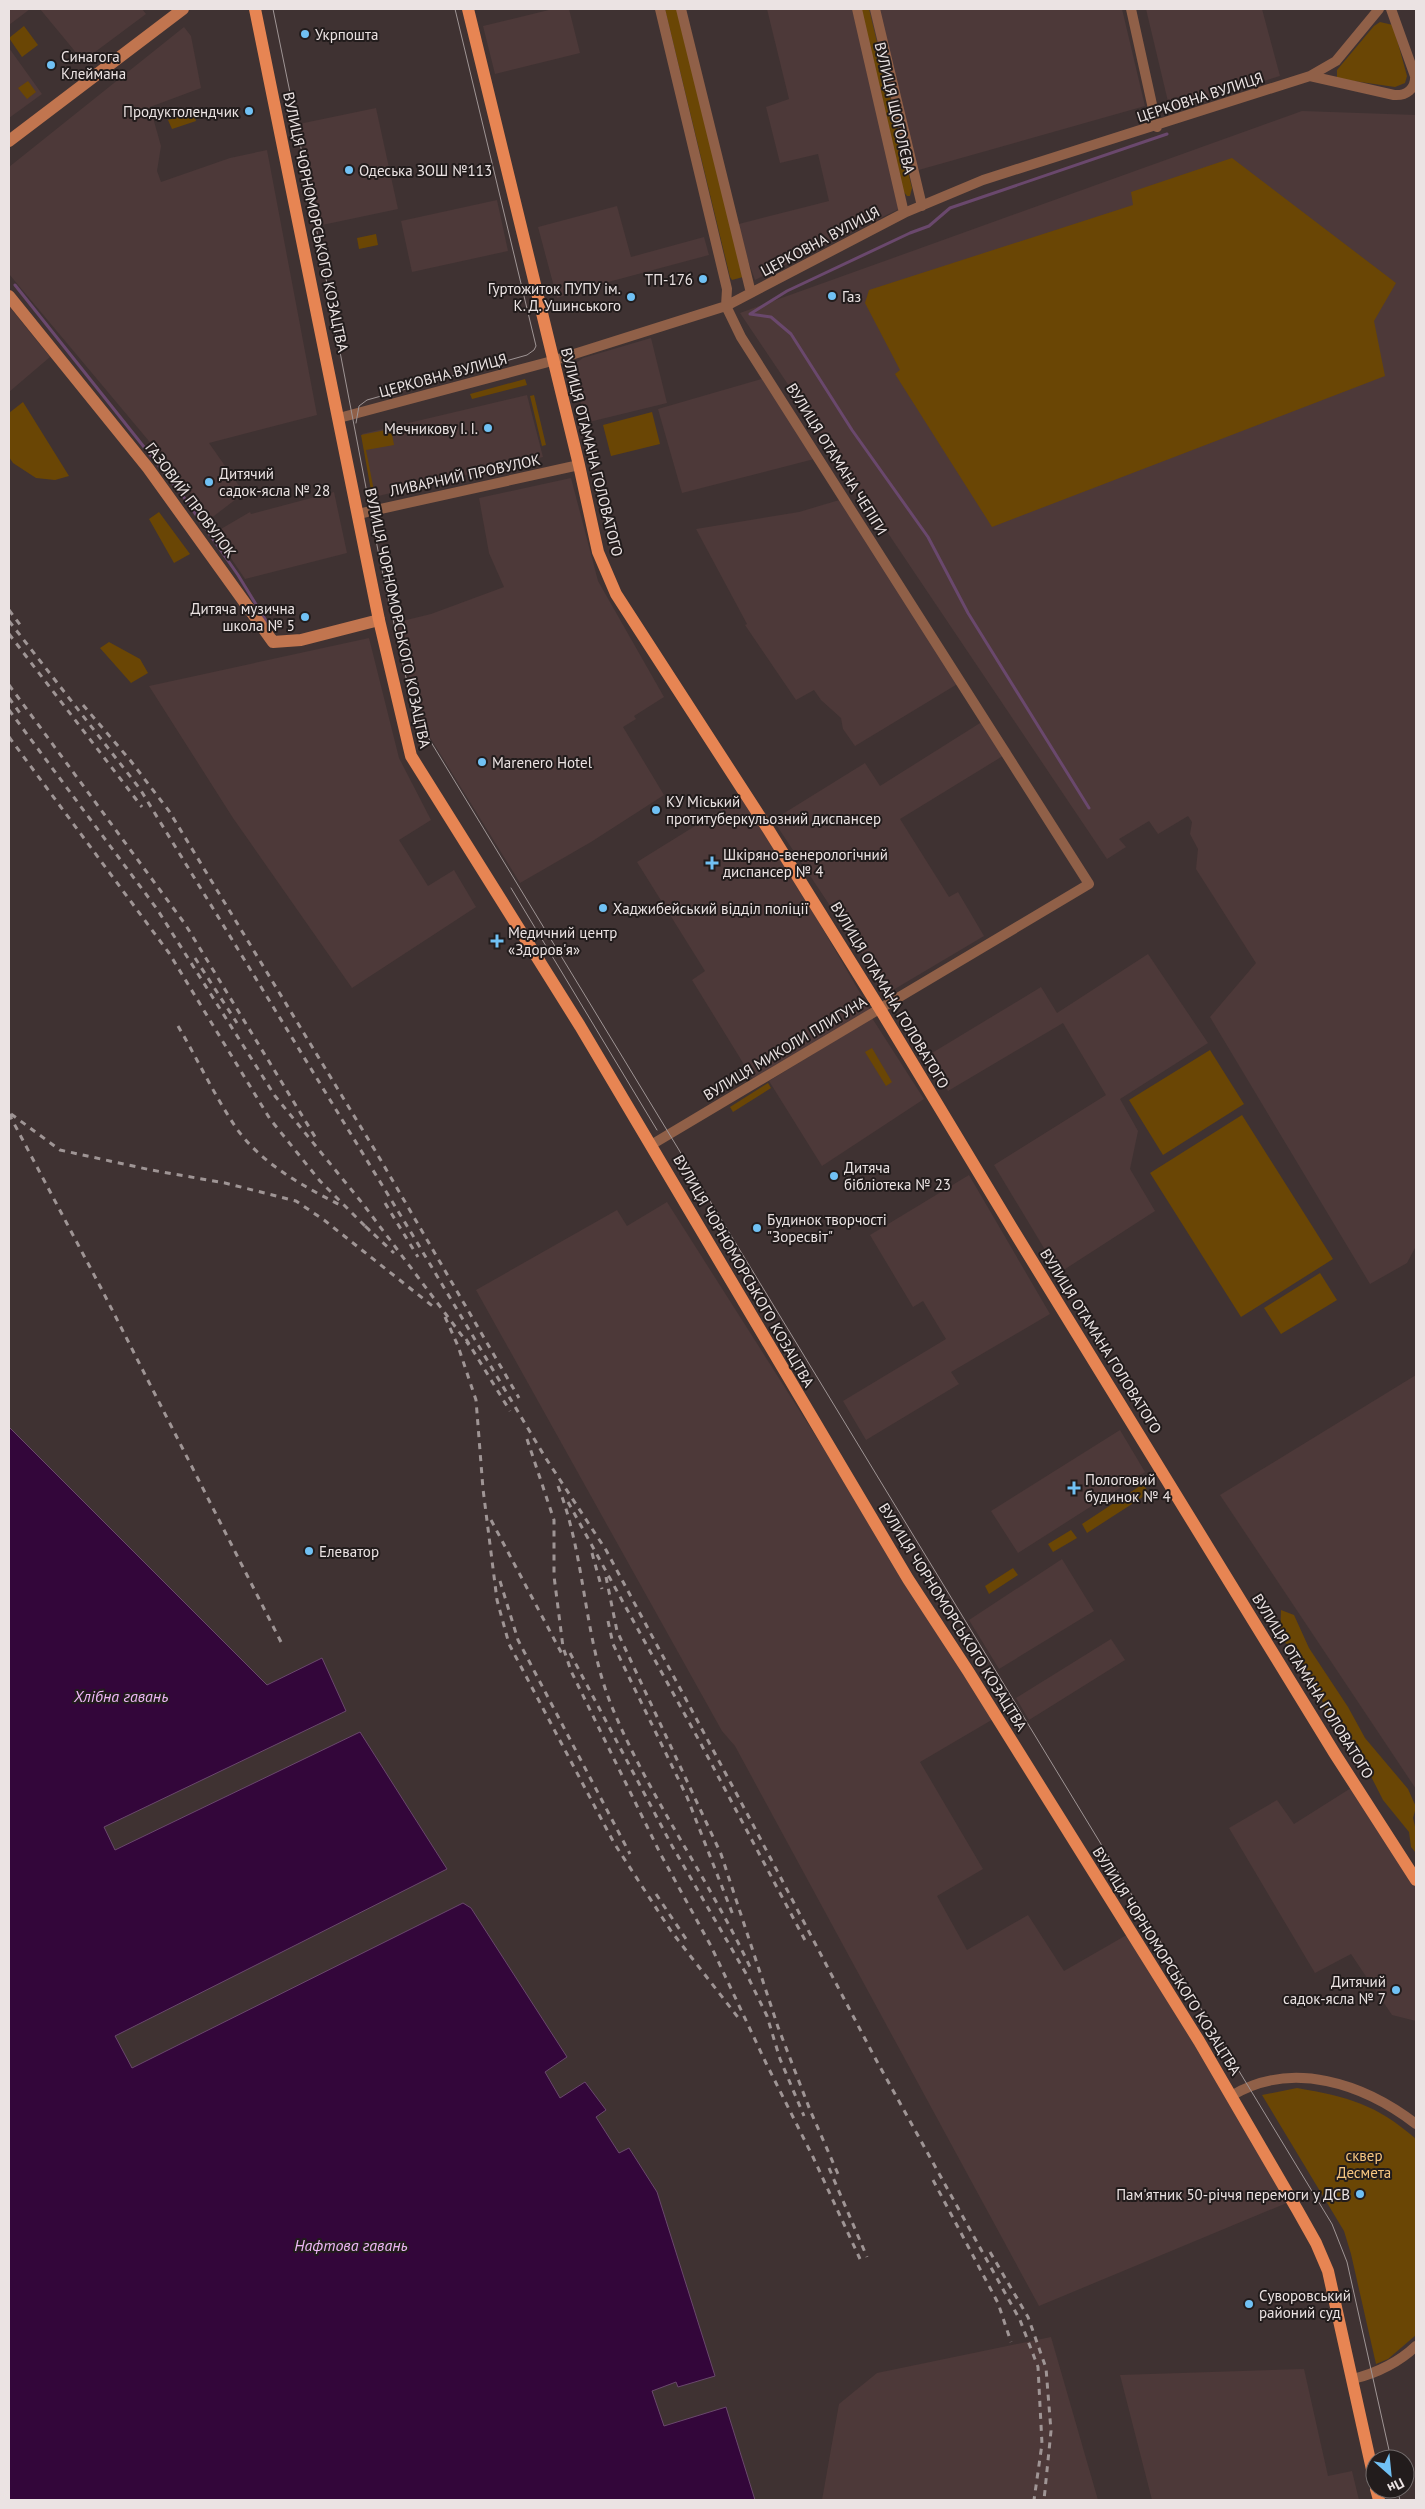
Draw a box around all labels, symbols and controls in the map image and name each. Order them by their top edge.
place label: Укрпошта [315,25,378,44]
marker: Укрпошта [299,28,311,40]
street label: ВУЛИЦЯ ЩОГОЛЄВА [871,40,919,176]
place label: Синагога Клеймана [61,47,126,83]
marker: Синагога Клеймана [45,59,57,71]
street label: ЦЕРКОВНА ВУЛИЦЯ [1134,68,1266,126]
street label: ВУЛИЦЯ ЧОРНОМОРСЬКОГО КОЗАЦТВА [279,90,353,354]
place label: Продуктолендчик [123,102,240,121]
marker: Продуктолендчик [243,105,255,117]
place label: Одеська ЗОШ №113 [359,161,492,180]
marker: Одеська ЗОШ №113 [343,164,355,176]
street label: ЦЕРКОВНА ВУЛИЦЯ [757,202,883,280]
place label: ТП-176 [645,270,693,289]
marker: ТП-176 [697,273,709,285]
place label: Гуртожиток ПУПУ ім. К. Д. Ушинського [488,279,621,315]
place label: Газ [842,287,861,306]
marker: Газ [826,290,838,302]
marker: Гуртожиток ПУПУ ім. К. Д. Ушинського [625,291,637,303]
street label: ВУЛИЦЯ ОТАМАНА ГОЛОВАТОГО [557,346,627,558]
street label: ЦЕРКОВНА ВУЛИЦЯ [377,349,509,401]
street label: ВУЛИЦЯ ОТАМАНА ЧЕПІГИ [782,379,892,539]
place label: Мечникову І. І. [384,419,478,438]
marker: Мечникову І. І. [482,422,494,434]
street label: ГАЗОВИЙ ПРОВУЛОК [141,439,241,561]
street label: ЛИВАРНИЙ ПРОВУЛОК [387,450,542,500]
place label: Дитячий садок-ясла № 28 [219,464,330,500]
marker: Дитячий садок-ясла № 28 [203,476,215,488]
street label: ВУЛИЦЯ ЧОРНОМОРСЬКОГО КОЗАЦТВА [361,486,435,750]
place label: Дитяча музична школа № 5 [191,599,295,635]
marker: Дитяча музична школа № 5 [299,611,311,623]
place label: Marenero Hotel [492,753,593,772]
marker: Marenero Hotel [476,756,488,768]
place label: КУ Міський протитуберкульозний диспансер [666,792,881,828]
marker: КУ Міський протитуберкульозний диспансер [650,804,662,816]
place label: Шкіряно-венерологічний диспансер № 4 [723,845,888,881]
marker: Шкіряно-венерологічний диспансер № 4 [705,856,719,870]
street label: ВУЛИЦЯ ОТАМАНА ГОЛОВАТОГО [827,898,953,1092]
place label: Хаджибейський відділ поліції [613,899,809,918]
marker: Хаджибейський відділ поліції [597,902,609,914]
place label: Медичний центр «Здоров'я» [508,923,617,959]
marker: Медичний центр «Здоров'я» [490,934,504,948]
street label: ВУЛИЦЯ МИКОЛИ ПЛИГУНА [700,991,870,1104]
street label: ВУЛИЦЯ ЧОРНОМОРСЬКОГО КОЗАЦТВА [669,1151,819,1391]
place label: Дитяча бібліотека № 23 [844,1158,951,1194]
marker: Дитяча бібліотека № 23 [828,1170,840,1182]
place label: Будинок творчості "Зоресвіт" [767,1210,887,1246]
marker: Будинок творчості "Зоресвіт" [751,1222,763,1234]
street label: ВУЛИЦЯ ОТАМАНА ГОЛОВАТОГО [1036,1245,1166,1437]
place label: Пологовий будинок № 4 [1085,1470,1171,1506]
marker: Пологовий будинок № 4 [1067,1481,1081,1495]
street label: ВУЛИЦЯ ЧОРНОМОРСЬКОГО КОЗАЦТВА [875,1499,1032,1735]
place label: Елеватор [319,1542,379,1561]
marker: Елеватор [303,1545,315,1557]
street label: ВУЛИЦЯ ОТАМАНА ГОЛОВАТОГО [1248,1590,1378,1782]
water label: Хлібна гавань [73,1686,168,1706]
street label: ВУЛИЦЯ ЧОРНОМОРСЬКОГО КОЗАЦТВА [1089,1843,1246,2079]
place label: Дитячий садок-ясла № 7 [1283,1972,1386,2008]
marker: Дитячий садок-ясла № 7 [1390,1984,1402,1996]
park label: сквер Десмета [1337,2146,1391,2182]
place label: Пам'ятник 50-річчя перемоги у ДСВ [1116,2185,1350,2204]
marker: Пам'ятник 50-річчя перемоги у ДСВ [1354,2188,1366,2200]
water label: Нафтова гавань [294,2235,408,2255]
place label: Суворовський районий суд [1259,2286,1351,2322]
marker: Суворовський районий суд [1243,2298,1255,2310]
north arrow [1365,2449,1415,2499]
text: Пн [1384,2474,1407,2497]

